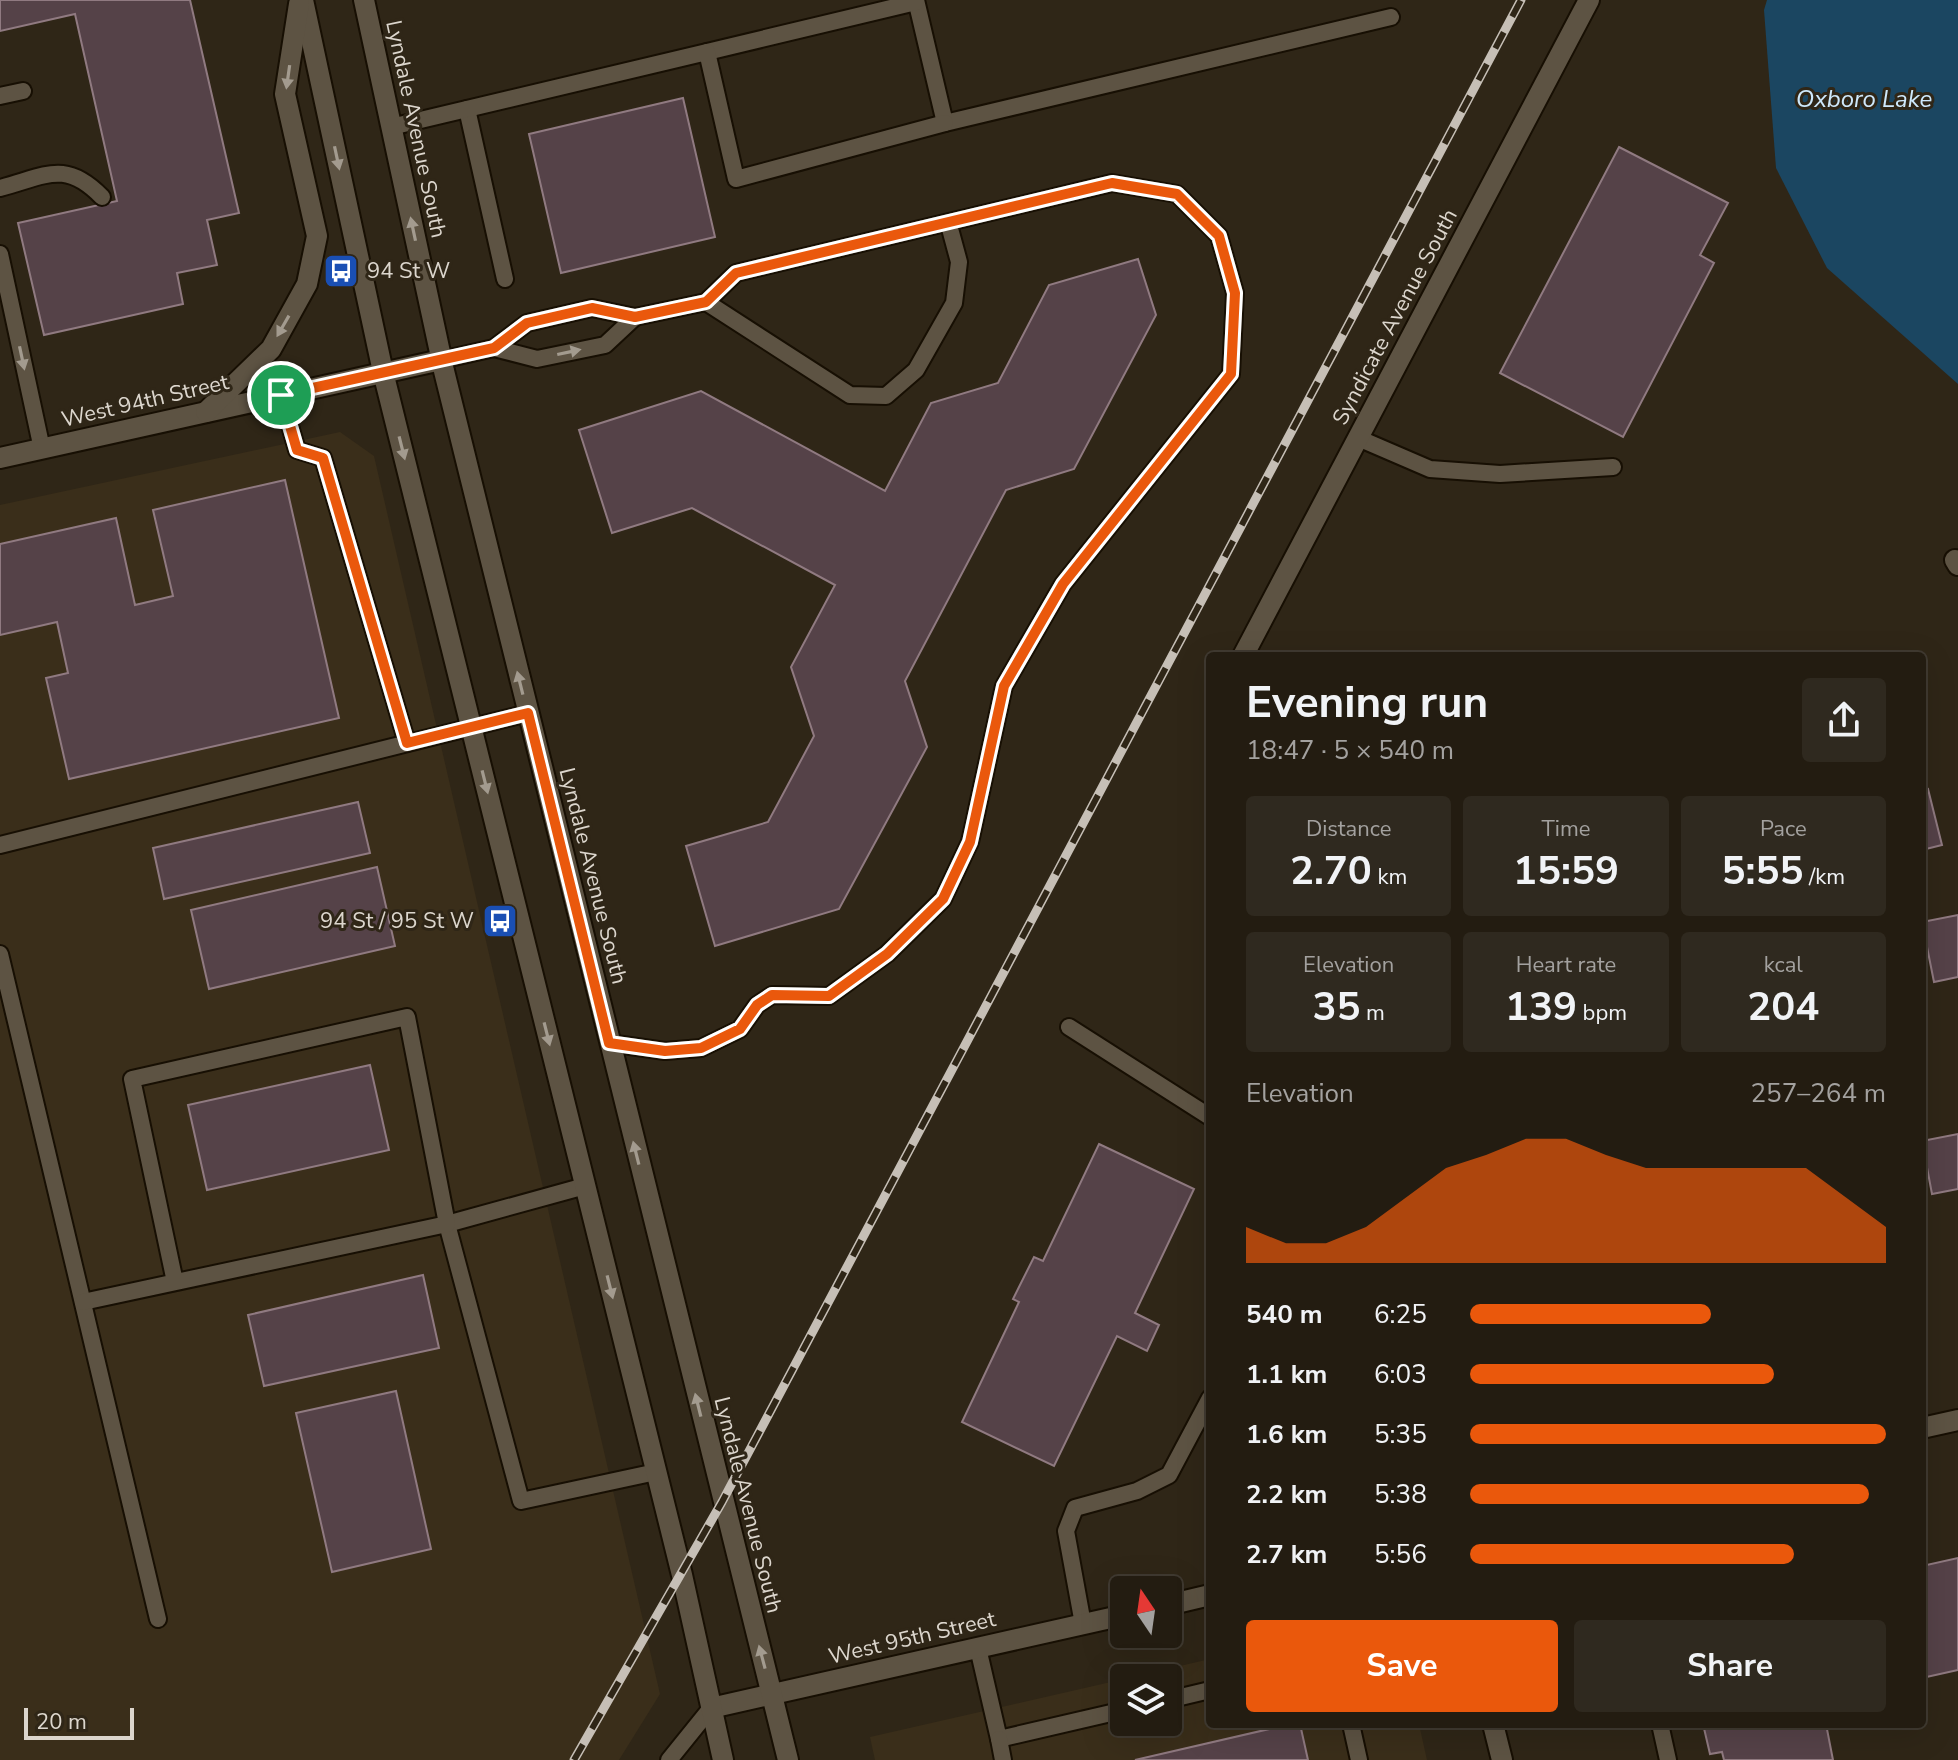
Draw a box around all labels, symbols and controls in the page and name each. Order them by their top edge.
street label: Lyndale Avenue South [378,17,454,241]
one-way arrow [281,65,294,90]
water label: Oxboro Lake [1796,83,1932,115]
one-way arrow [331,146,344,171]
street label: Syndicate Avenue South [1325,204,1465,430]
one-way arrow [406,217,419,242]
bus stop icon: 94 St W [322,252,360,290]
place label: 94 St W [367,256,450,286]
one-way arrow [276,315,290,337]
one-way arrow [16,345,29,370]
one-way arrow [557,345,582,358]
pin [247,361,315,429]
street label: West 94th Street [58,367,232,435]
icon: arrive [259,373,303,417]
one-way arrow [396,436,409,461]
one-way arrow [514,670,526,695]
text: Evening run [1246,673,1488,733]
button: share [1802,678,1886,762]
text: 18:47 · 5 × 540 m [1246,733,1454,768]
street label: Lyndale Avenue South [552,765,634,987]
one-way arrow [479,770,491,795]
text: Distance [1306,814,1391,844]
text: Time [1542,814,1590,844]
text: Pace [1760,814,1807,844]
text: 2.70 [1290,844,1372,898]
text: 15:59 [1513,844,1619,898]
text: 5:55 [1722,844,1803,898]
text: km [1372,862,1407,892]
text: /km [1803,862,1845,892]
bus stop icon: 94 St / 95 St W [481,902,519,940]
place label: 94 St / 95 St W [320,906,474,936]
text: Elevation [1303,950,1394,980]
text: Heart rate [1516,950,1616,980]
text: kcal [1764,950,1803,980]
text: 35 [1312,980,1360,1034]
text: 139 [1505,980,1577,1034]
text: 204 [1747,980,1819,1034]
text: m [1360,998,1385,1028]
text: bpm [1577,998,1627,1028]
one-way arrow [542,1022,554,1047]
text: Elevation [1246,1076,1354,1111]
text: 257–264 m [1750,1076,1886,1111]
one-way arrow [629,1140,642,1165]
one-way arrow [604,1274,617,1299]
text: 540 m [1246,1297,1323,1332]
text: 6:25 [1374,1297,1427,1332]
text: 1.1 km [1246,1357,1327,1392]
text: 6:03 [1374,1357,1427,1392]
one-way arrow [692,1393,704,1418]
street label: Lyndale Avenue South [707,1394,789,1616]
text: 1.6 km [1246,1417,1327,1452]
text: 5:35 [1374,1417,1427,1452]
text: 2.2 km [1246,1477,1327,1512]
text: 5:38 [1374,1477,1427,1512]
text: 2.7 km [1246,1537,1327,1572]
text: 5:56 [1374,1537,1427,1572]
north arrow [1110,1576,1182,1648]
map controls [1110,1576,1182,1736]
street label: West 95th Street [825,1604,999,1672]
button: Save [1246,1620,1558,1712]
button: Share [1574,1620,1886,1712]
one-way arrow [756,1645,768,1670]
button: layers [1110,1664,1182,1736]
scale bar [24,1704,134,1740]
text: 20 m [36,1707,87,1737]

